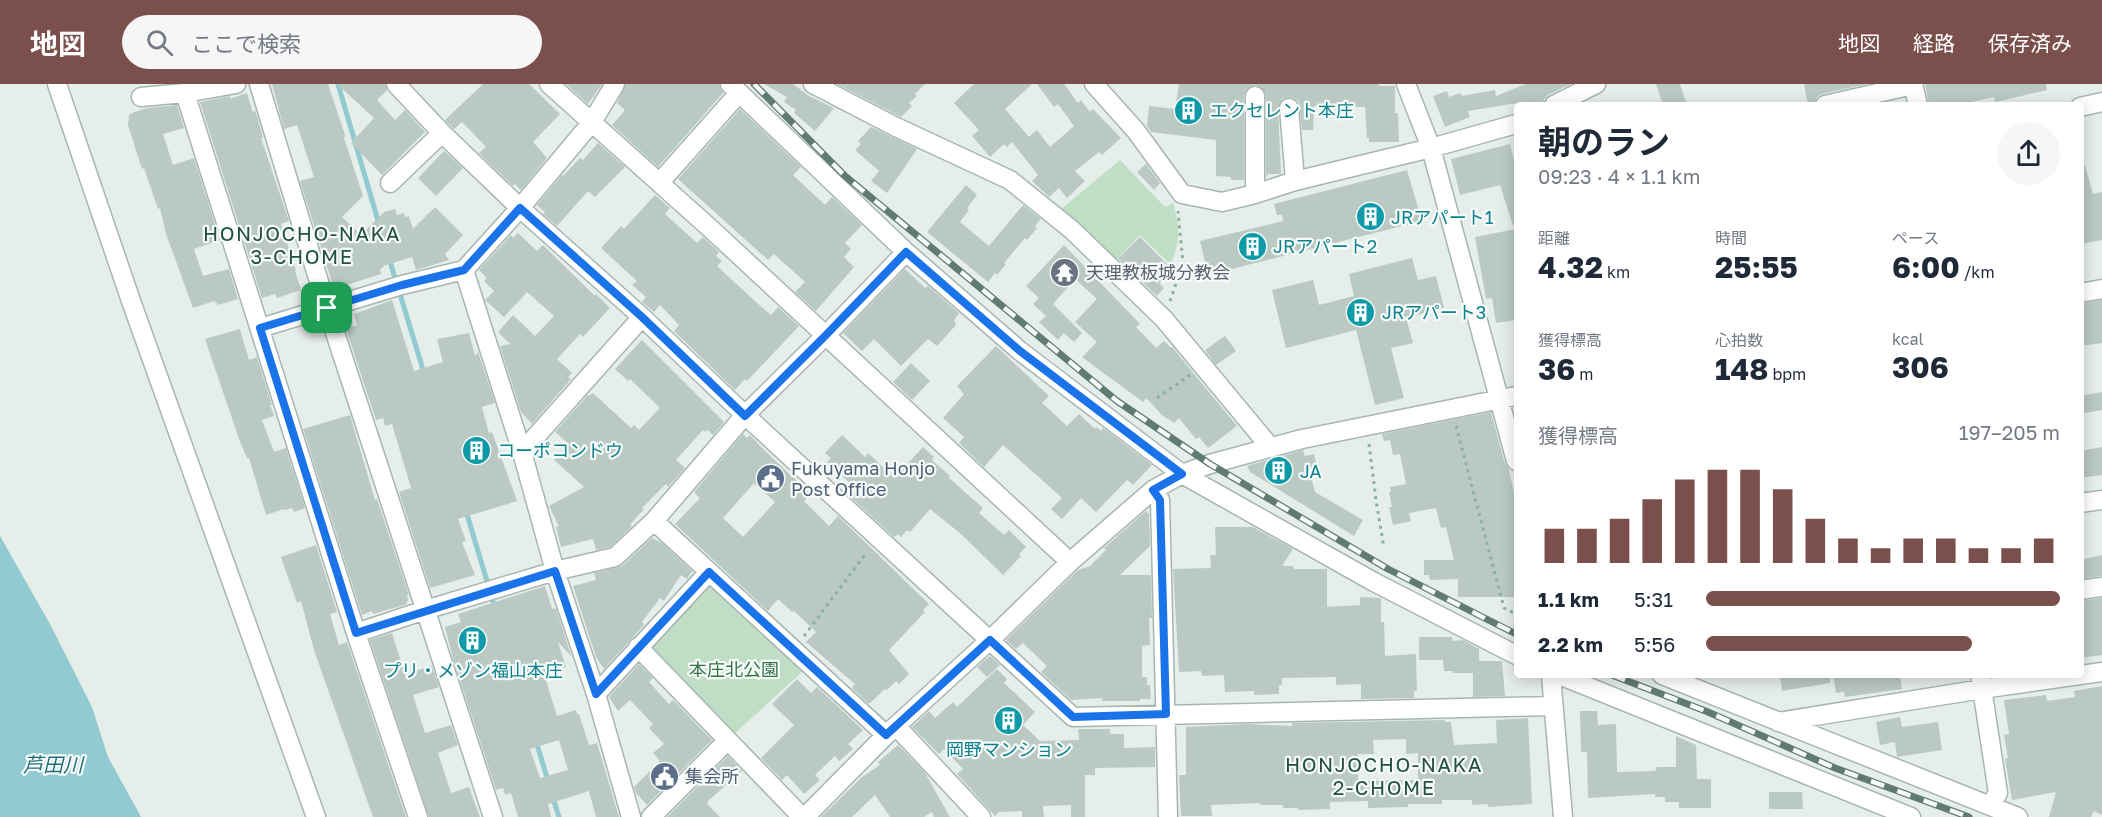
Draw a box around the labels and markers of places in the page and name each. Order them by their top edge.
building icon: エクセレント本庄 [1173,94,1205,126]
place label: エクセレント本庄 [1210,99,1354,121]
building icon: JRアパート1 [1354,201,1386,233]
place label: JRアパート1 [1391,206,1494,228]
building icon: JRアパート2 [1236,230,1268,262]
place label: JRアパート2 [1273,235,1377,257]
temple icon: 天理教板城分教会 [1049,256,1081,288]
place label: 天理教板城分教会 [1086,261,1230,283]
pin [301,282,352,333]
building icon: JRアパート3 [1345,296,1377,328]
place label: JRアパート3 [1382,301,1486,323]
building icon: コーポコンドウ [460,434,492,466]
place label: コーポコンドウ [497,439,623,461]
building icon: JA [1263,455,1295,487]
place label: Fukuyama Honjo Post Office [791,457,935,500]
place label: JA [1300,460,1322,482]
public building icon: Fukuyama Honjo Post Office [754,462,786,494]
building icon: プリ・メゾン福山本庄 [457,625,489,657]
place label: プリ・メゾン福山本庄 [383,659,563,681]
building icon: 岡野マンション [993,704,1025,736]
place label: 岡野マンション [946,738,1072,760]
public building icon: 集会所 [648,760,680,792]
place label: 集会所 [685,765,739,787]

